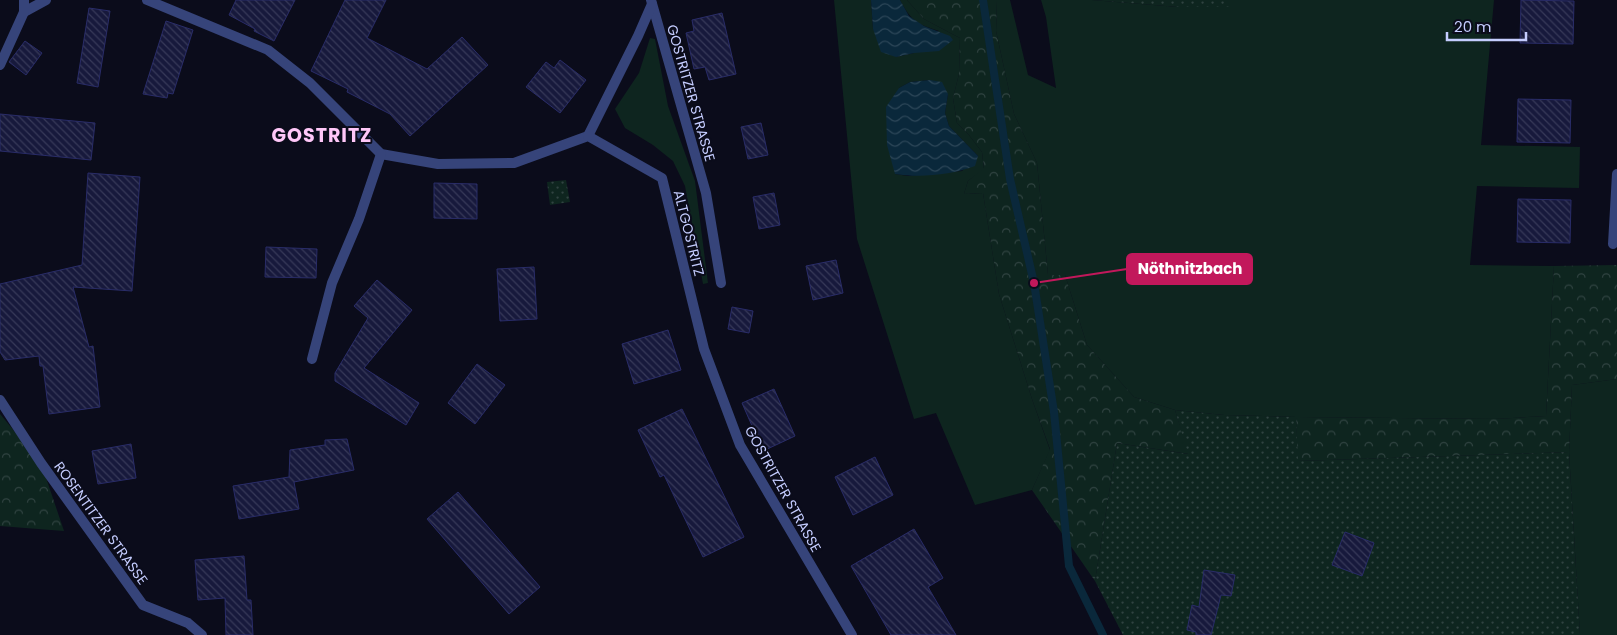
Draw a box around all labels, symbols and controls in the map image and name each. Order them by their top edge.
scale bar [1447,10,1526,42]
text: 20 m [1454,16,1492,37]
street label: GOSTRITZER STRASSE [662,22,720,164]
district label: GOSTRITZ [272,122,372,149]
street label: ALTGOSTRITZ [669,188,709,278]
callout: Nöthnitzbach [1127,254,1252,284]
text: Nöthnitzbach [1138,258,1242,279]
street label: GOSTRITZER STRASSE [740,422,826,556]
street label: ROSENTITZER STRASSE [49,457,153,589]

